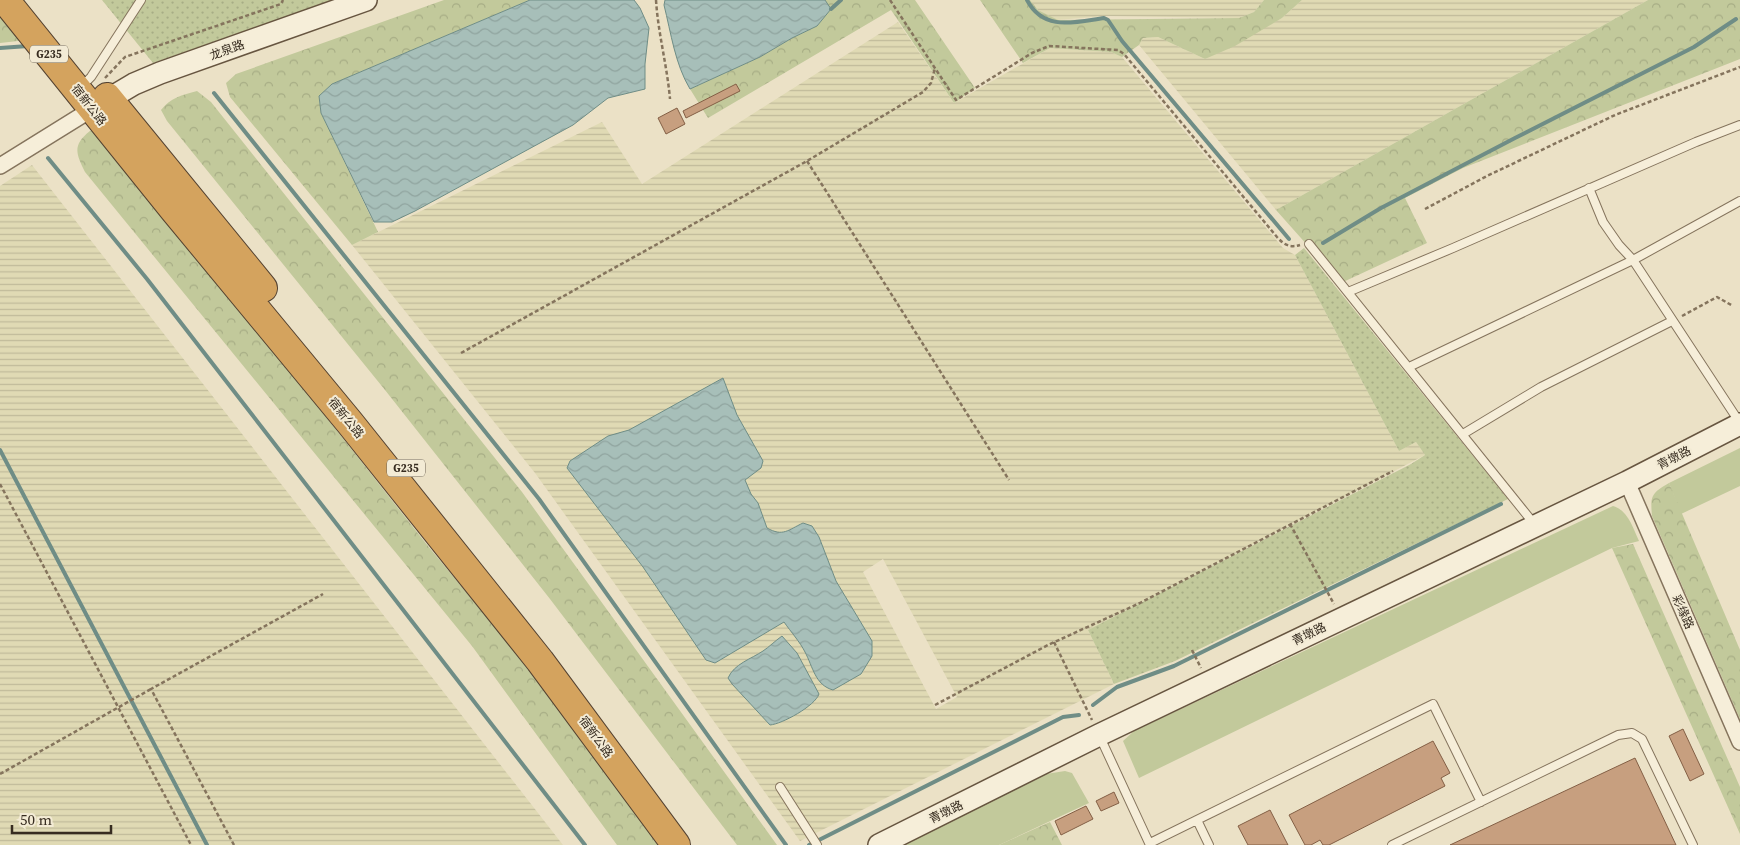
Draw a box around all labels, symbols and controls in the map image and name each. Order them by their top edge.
street label: 龙泉路 [207,36,247,64]
road number: G235 [30,46,68,62]
street label: 宿新公路 [68,81,110,129]
street label: 宿新公路 [325,394,367,442]
street label: 青墩路 [1654,443,1694,473]
road number: G235 [387,459,425,476]
street label: 彩缘路 [1668,592,1698,632]
street label: 青墩路 [1289,619,1329,649]
street label: 宿新公路 [575,713,617,761]
street label: 青墩路 [926,797,966,827]
scale bar [12,802,111,834]
text: 50 m [20,809,52,830]

